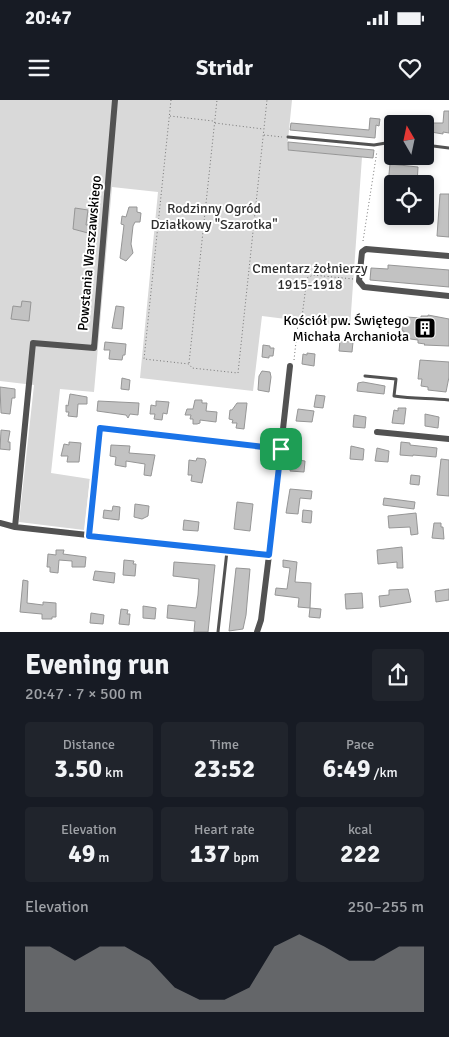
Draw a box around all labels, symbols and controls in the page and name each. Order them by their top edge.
text: 20:47 [25,6,72,30]
icon: menu [25,54,53,82]
text: Stridr [196,54,253,81]
icon: heart [396,54,424,82]
north arrow [384,115,434,165]
map controls [384,115,434,225]
street label: Powstania Warszawskiego [74,175,105,332]
button: locate [384,175,434,225]
park label: Rodzinny Ogród Działkowy "Szarotka" [150,200,278,233]
park label: Cmentarz żołnierzy 1915-1918 [252,260,368,293]
place label: Kościół pw. Świętego Michała Archanioła [283,312,409,345]
building icon: Kościół pw. Świętego Michała Archanioła [413,316,437,340]
pin [260,428,302,470]
icon: arrive [267,435,295,463]
text: Evening run [25,648,170,682]
button: share [372,649,424,701]
text: 20:47 · 7 × 500 m [25,684,142,704]
text: Distance [63,736,115,753]
text: Time [210,736,239,753]
text: Pace [346,736,374,753]
text: 3.50 [54,753,102,784]
text: 23:52 [194,753,255,784]
text: 6:49 [323,753,371,784]
text: km [102,764,123,781]
text: /km [371,764,398,781]
text: Elevation [61,821,117,838]
text: Heart rate [194,821,255,838]
text: kcal [348,821,372,838]
text: 49 [68,838,95,869]
text: 137 [190,838,230,869]
text: 222 [340,838,380,869]
text: m [95,849,109,866]
text: bpm [230,849,259,866]
text: Elevation [25,897,89,917]
text: 250–255 m [347,897,424,917]

